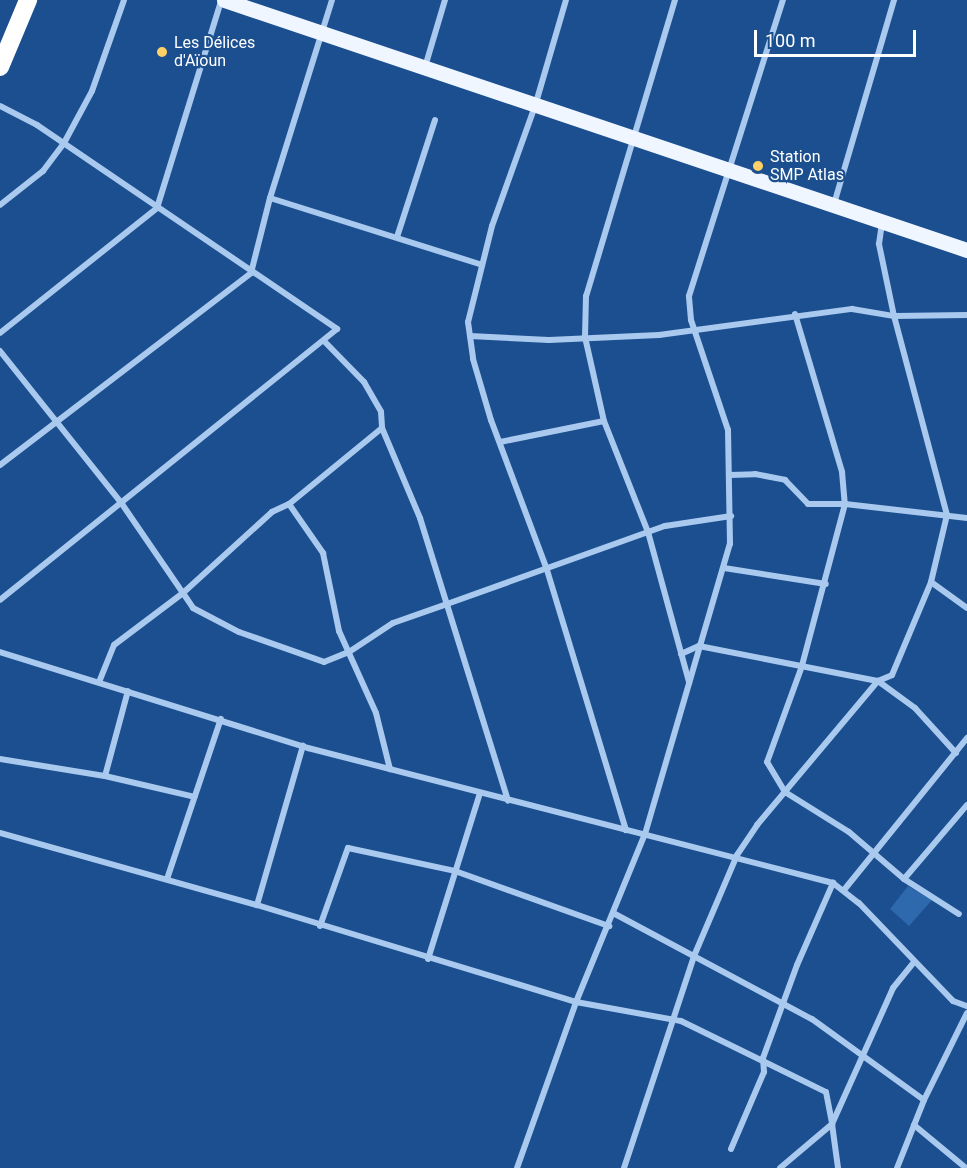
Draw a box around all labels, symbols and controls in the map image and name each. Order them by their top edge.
scale bar [757,18,919,56]
text: 100 m [765,30,816,51]
place label: Les Délices d'Aïoun [174,33,255,71]
marker: Les Délices d'Aïoun [155,45,169,59]
place label: Station SMP Atlas [770,147,844,185]
marker: Station SMP Atlas [751,159,765,173]

